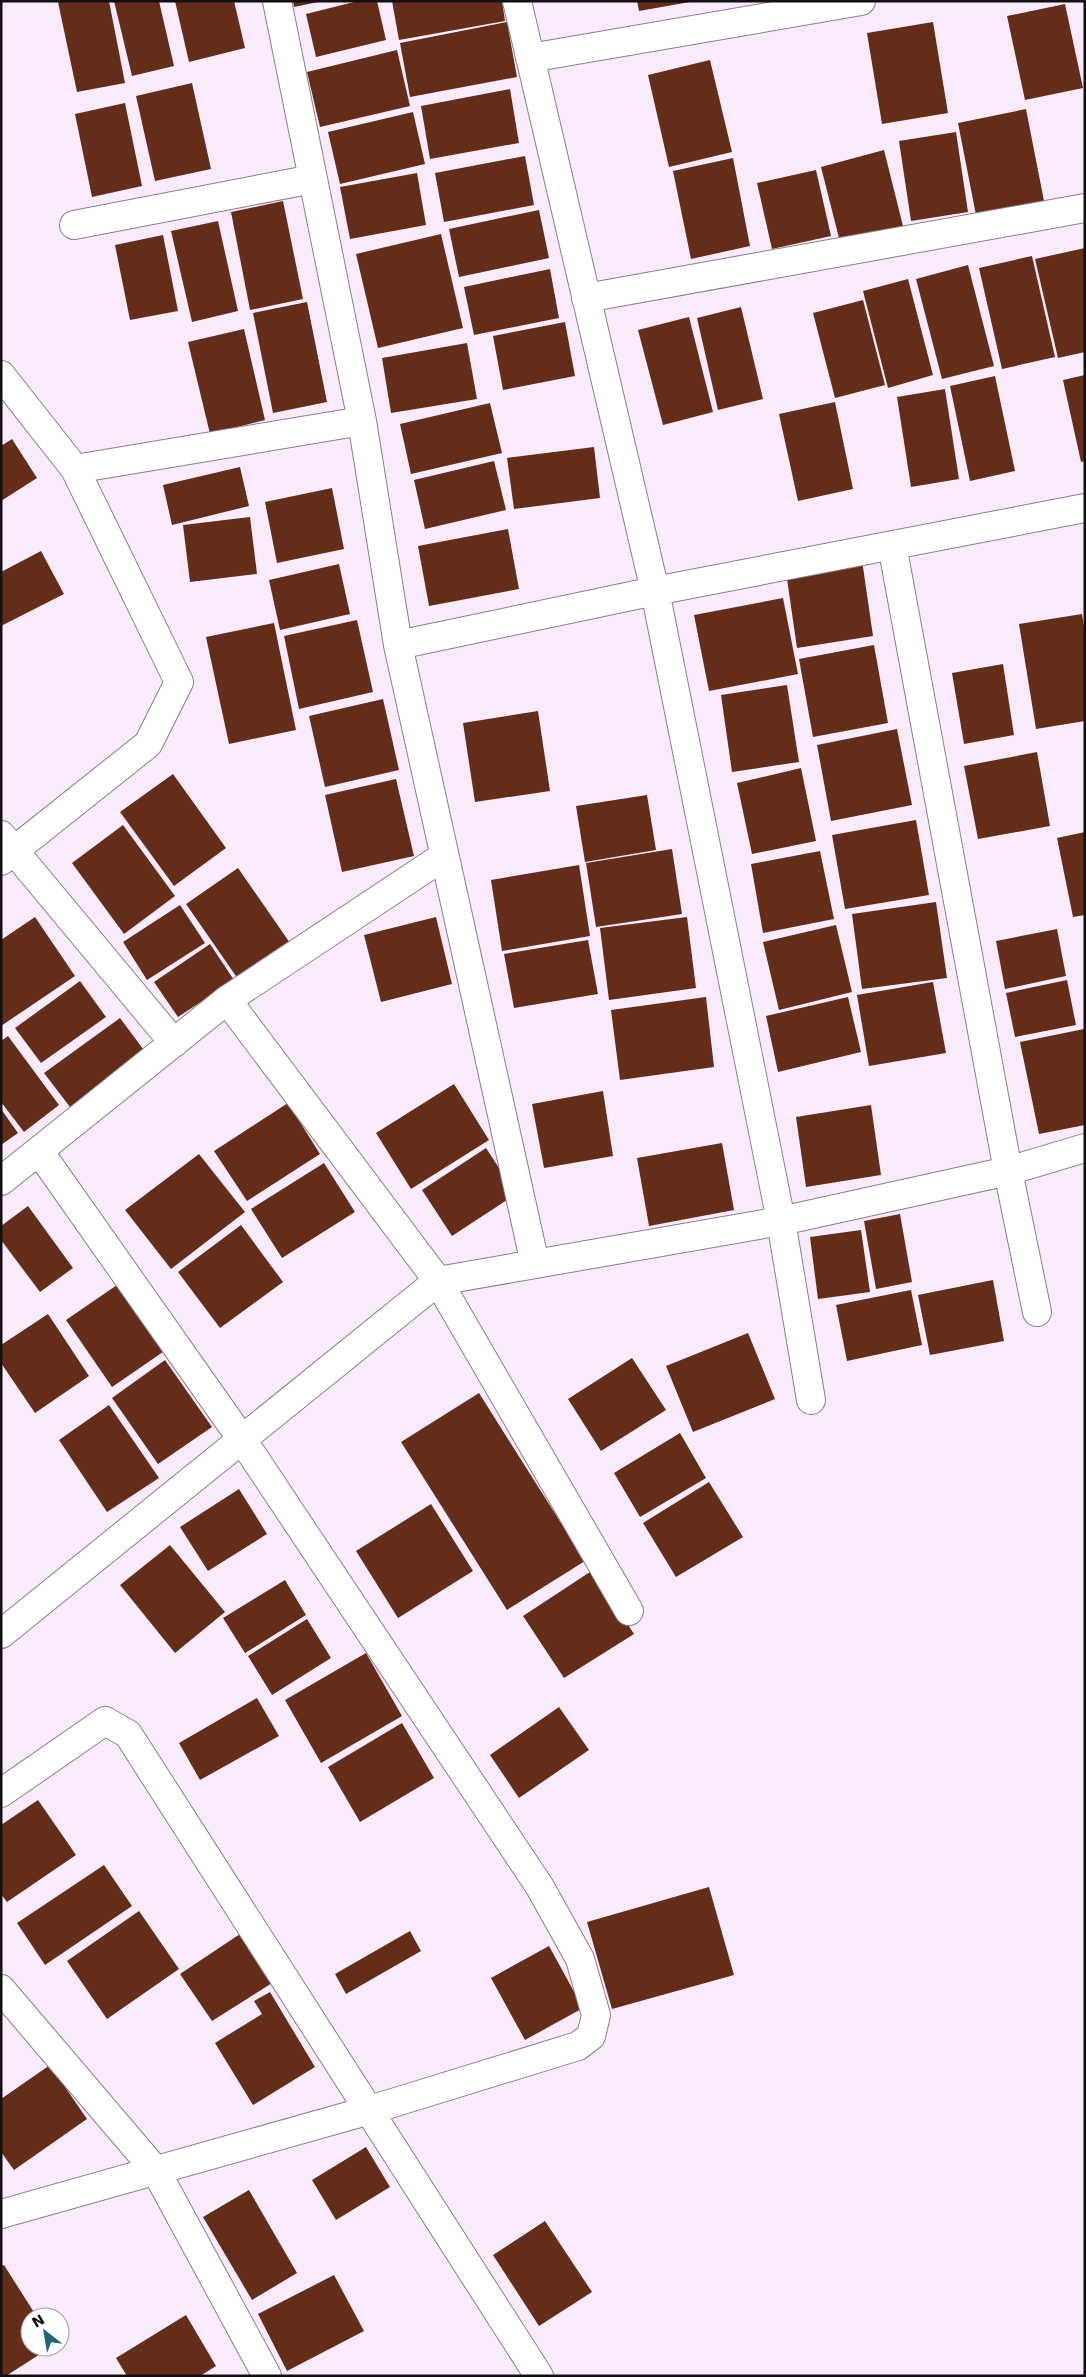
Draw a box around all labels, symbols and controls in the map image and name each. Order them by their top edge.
north arrow [20,2307,70,2357]
text: N [29,2311,47,2331]

